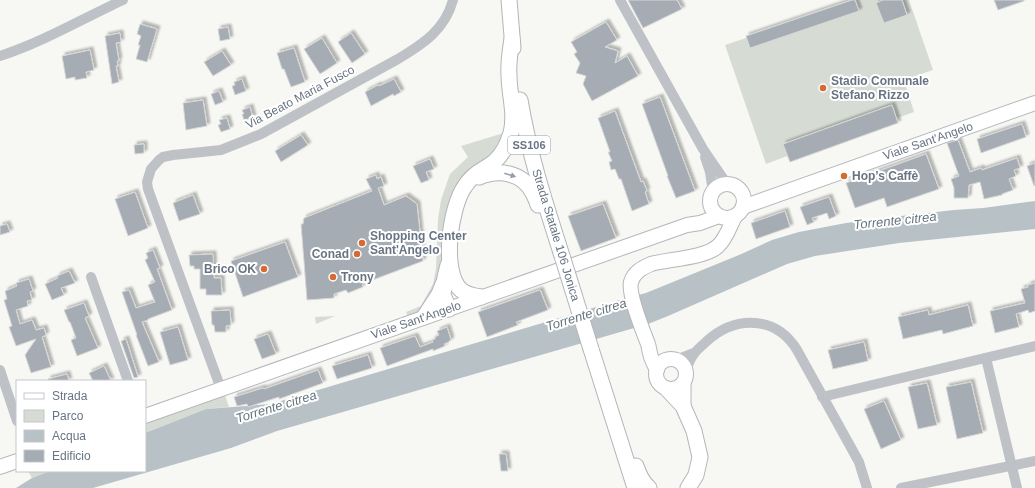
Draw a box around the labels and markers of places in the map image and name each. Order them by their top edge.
place label: Stadio Comunale Stefano Rizzo [831,74,929,102]
marker: Stadio Comunale Stefano Rizzo [818,83,828,93]
place label: Hop’s Caffè [852,169,919,183]
marker: Hop’s Caffè [839,171,849,181]
place label: Shopping Center Sant'Angelo [370,229,467,257]
marker: Shopping Center Sant'Angelo [357,238,367,248]
place label: Conad [312,247,349,261]
marker: Conad [352,249,362,259]
place label: Brico OK [204,262,256,276]
marker: Brico OK [259,264,269,274]
place label: Trony [341,270,374,284]
marker: Trony [328,272,338,282]

